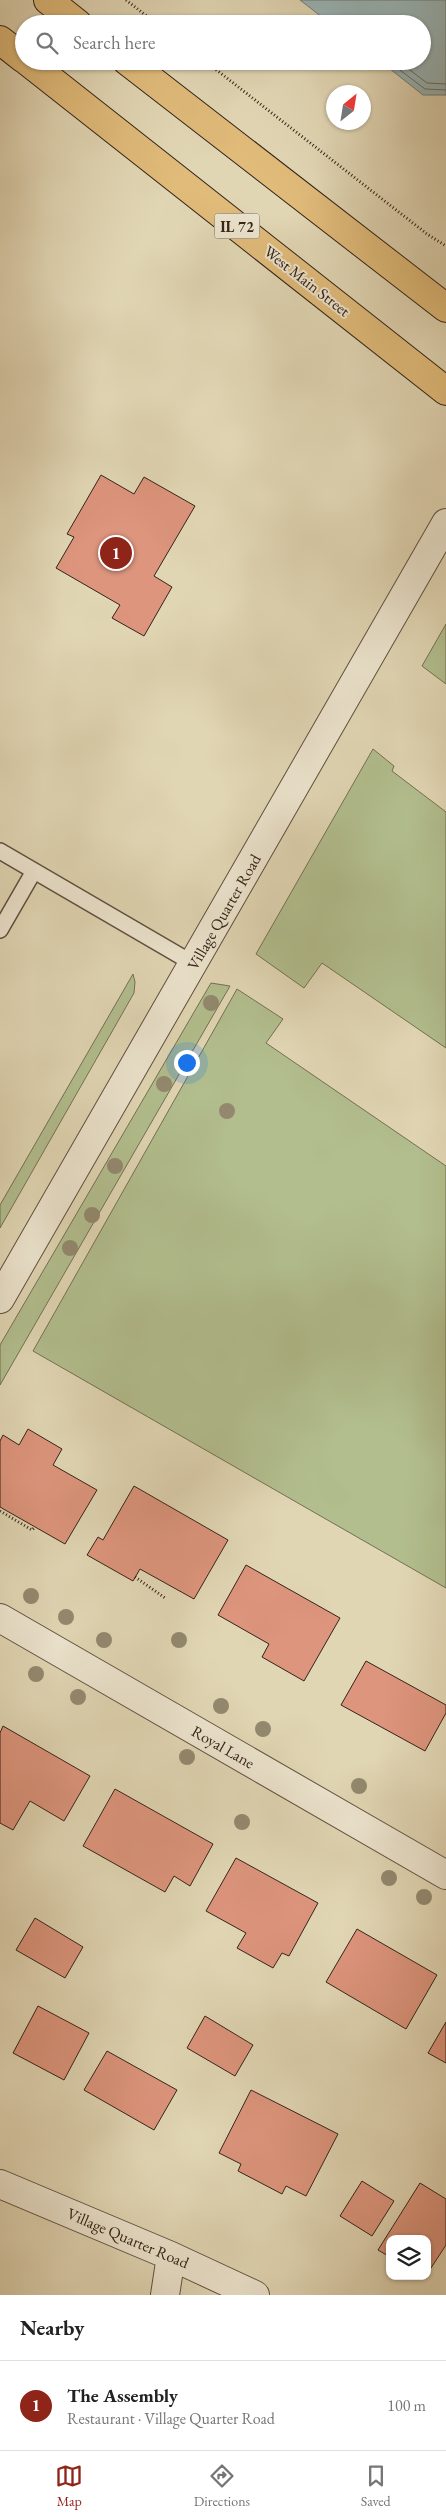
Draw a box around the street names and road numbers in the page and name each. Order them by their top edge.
road number: IL 72 [214,214,260,238]
street label: West Main Street [260,241,354,321]
street label: Village Quarter Road [182,849,266,974]
street label: Royal Lane [188,1721,258,1773]
street label: Village Quarter Road [64,2203,193,2274]

